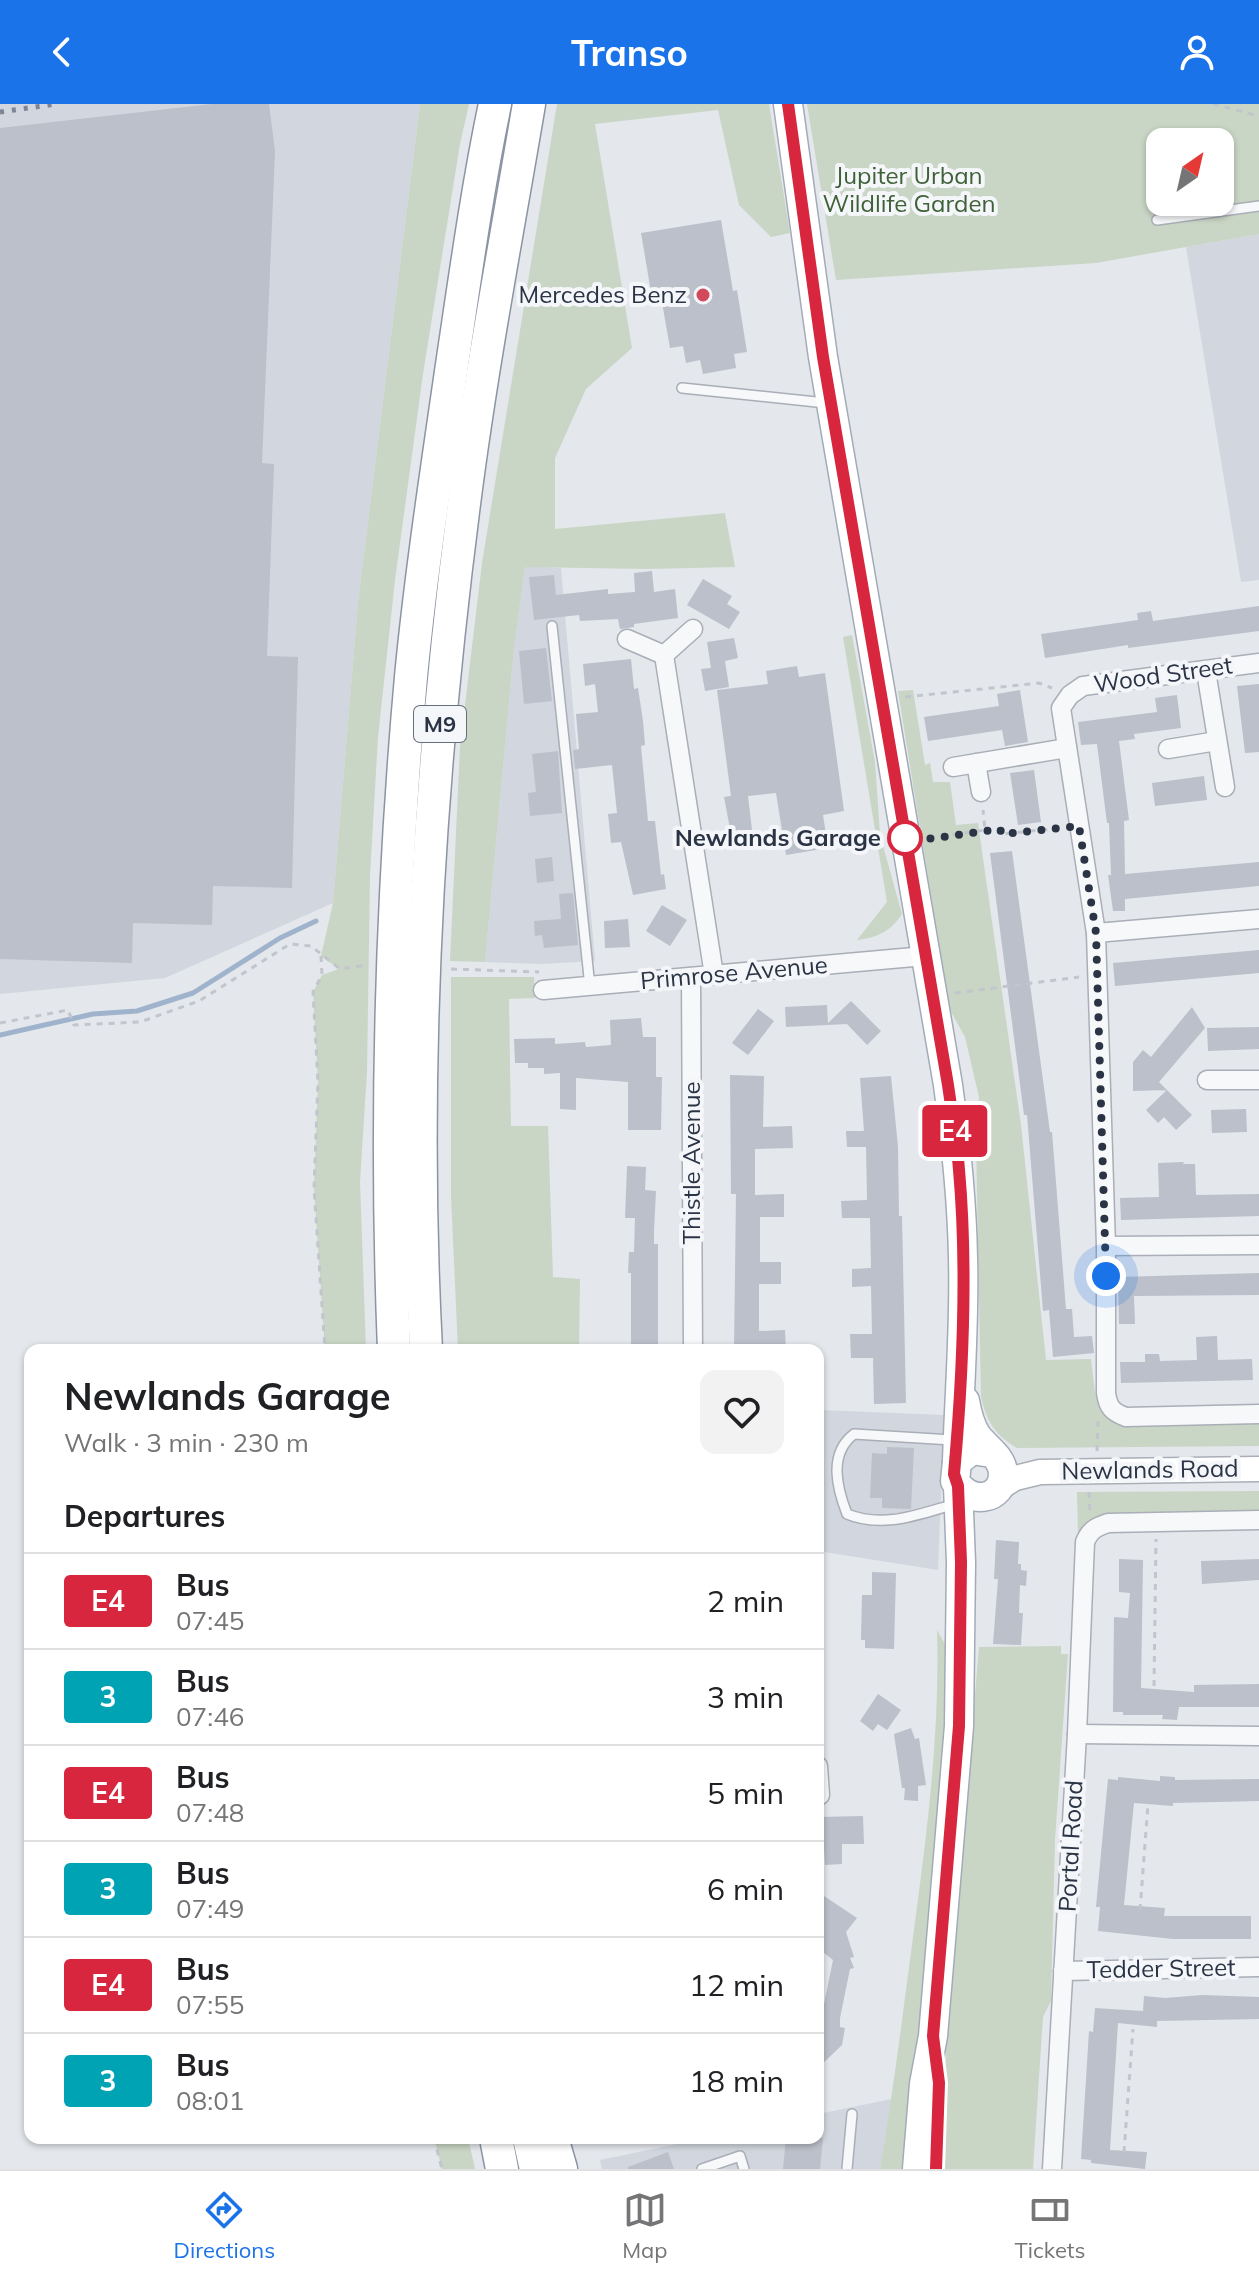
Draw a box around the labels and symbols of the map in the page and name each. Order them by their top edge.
north arrow [1146,128,1234,216]
park label: Jupiter Urban Wildlife Garden [822,160,996,218]
place label: Mercedes Benz [519,279,687,309]
marker: Mercedes Benz [694,286,712,304]
street label: Wood Street [1092,649,1234,699]
road number: M9 [414,706,466,742]
marker: Newlands Garage [888,821,922,855]
place label: Newlands Garage [675,822,881,852]
street label: Primrose Avenue [639,949,829,995]
street label: Thistle Avenue [676,1081,706,1245]
line badge: E4 [919,1105,991,1157]
your location [1086,1256,1126,1296]
street label: Newlands Road [1061,1452,1239,1486]
street label: Portal Road [1052,1779,1088,1913]
street label: Tedder Street [1086,1952,1236,1984]

